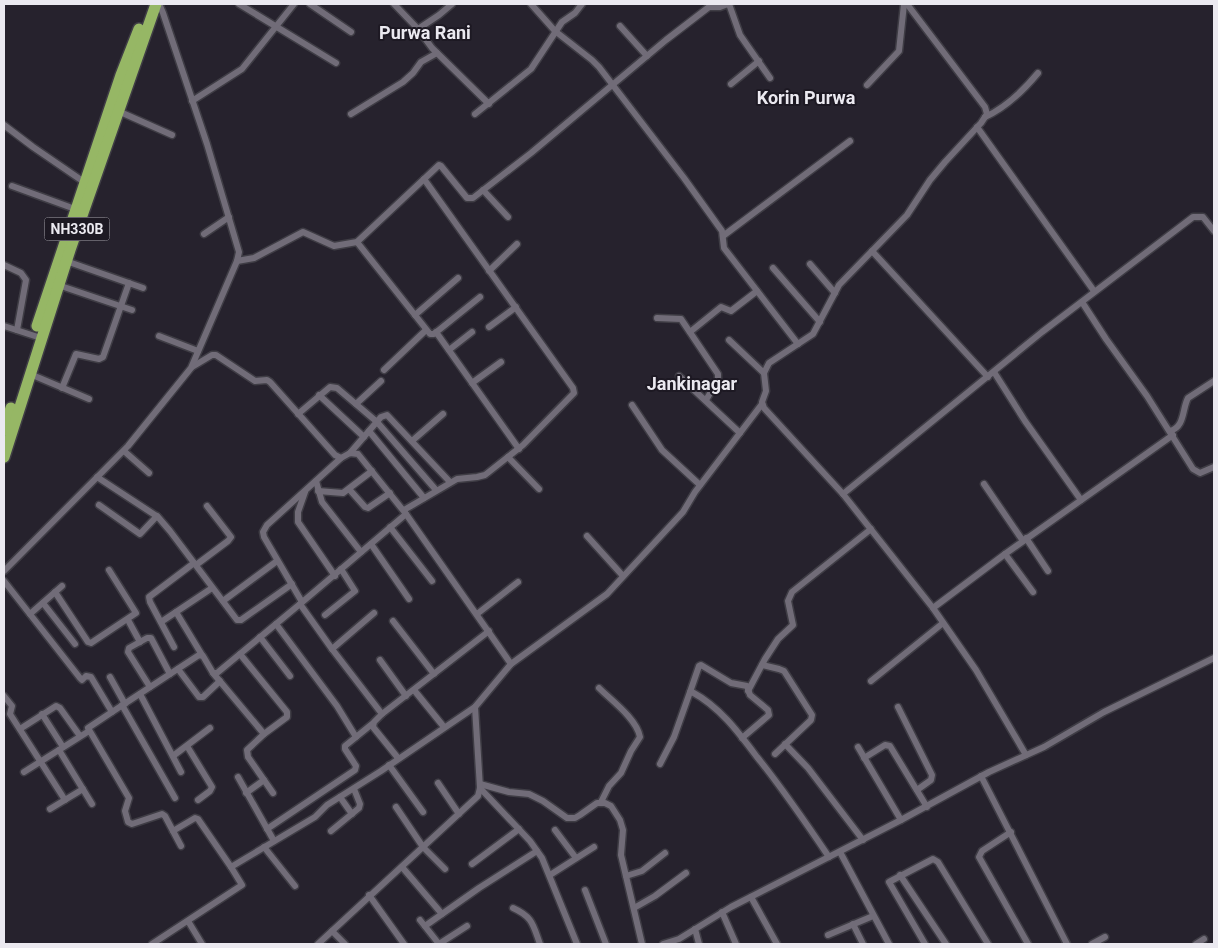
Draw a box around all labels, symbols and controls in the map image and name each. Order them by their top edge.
district label: Purwa Rani [379,22,471,43]
district label: Korin Purwa [757,87,856,108]
road number: NH330B [44,218,110,240]
district label: Jankinagar [647,373,738,394]

